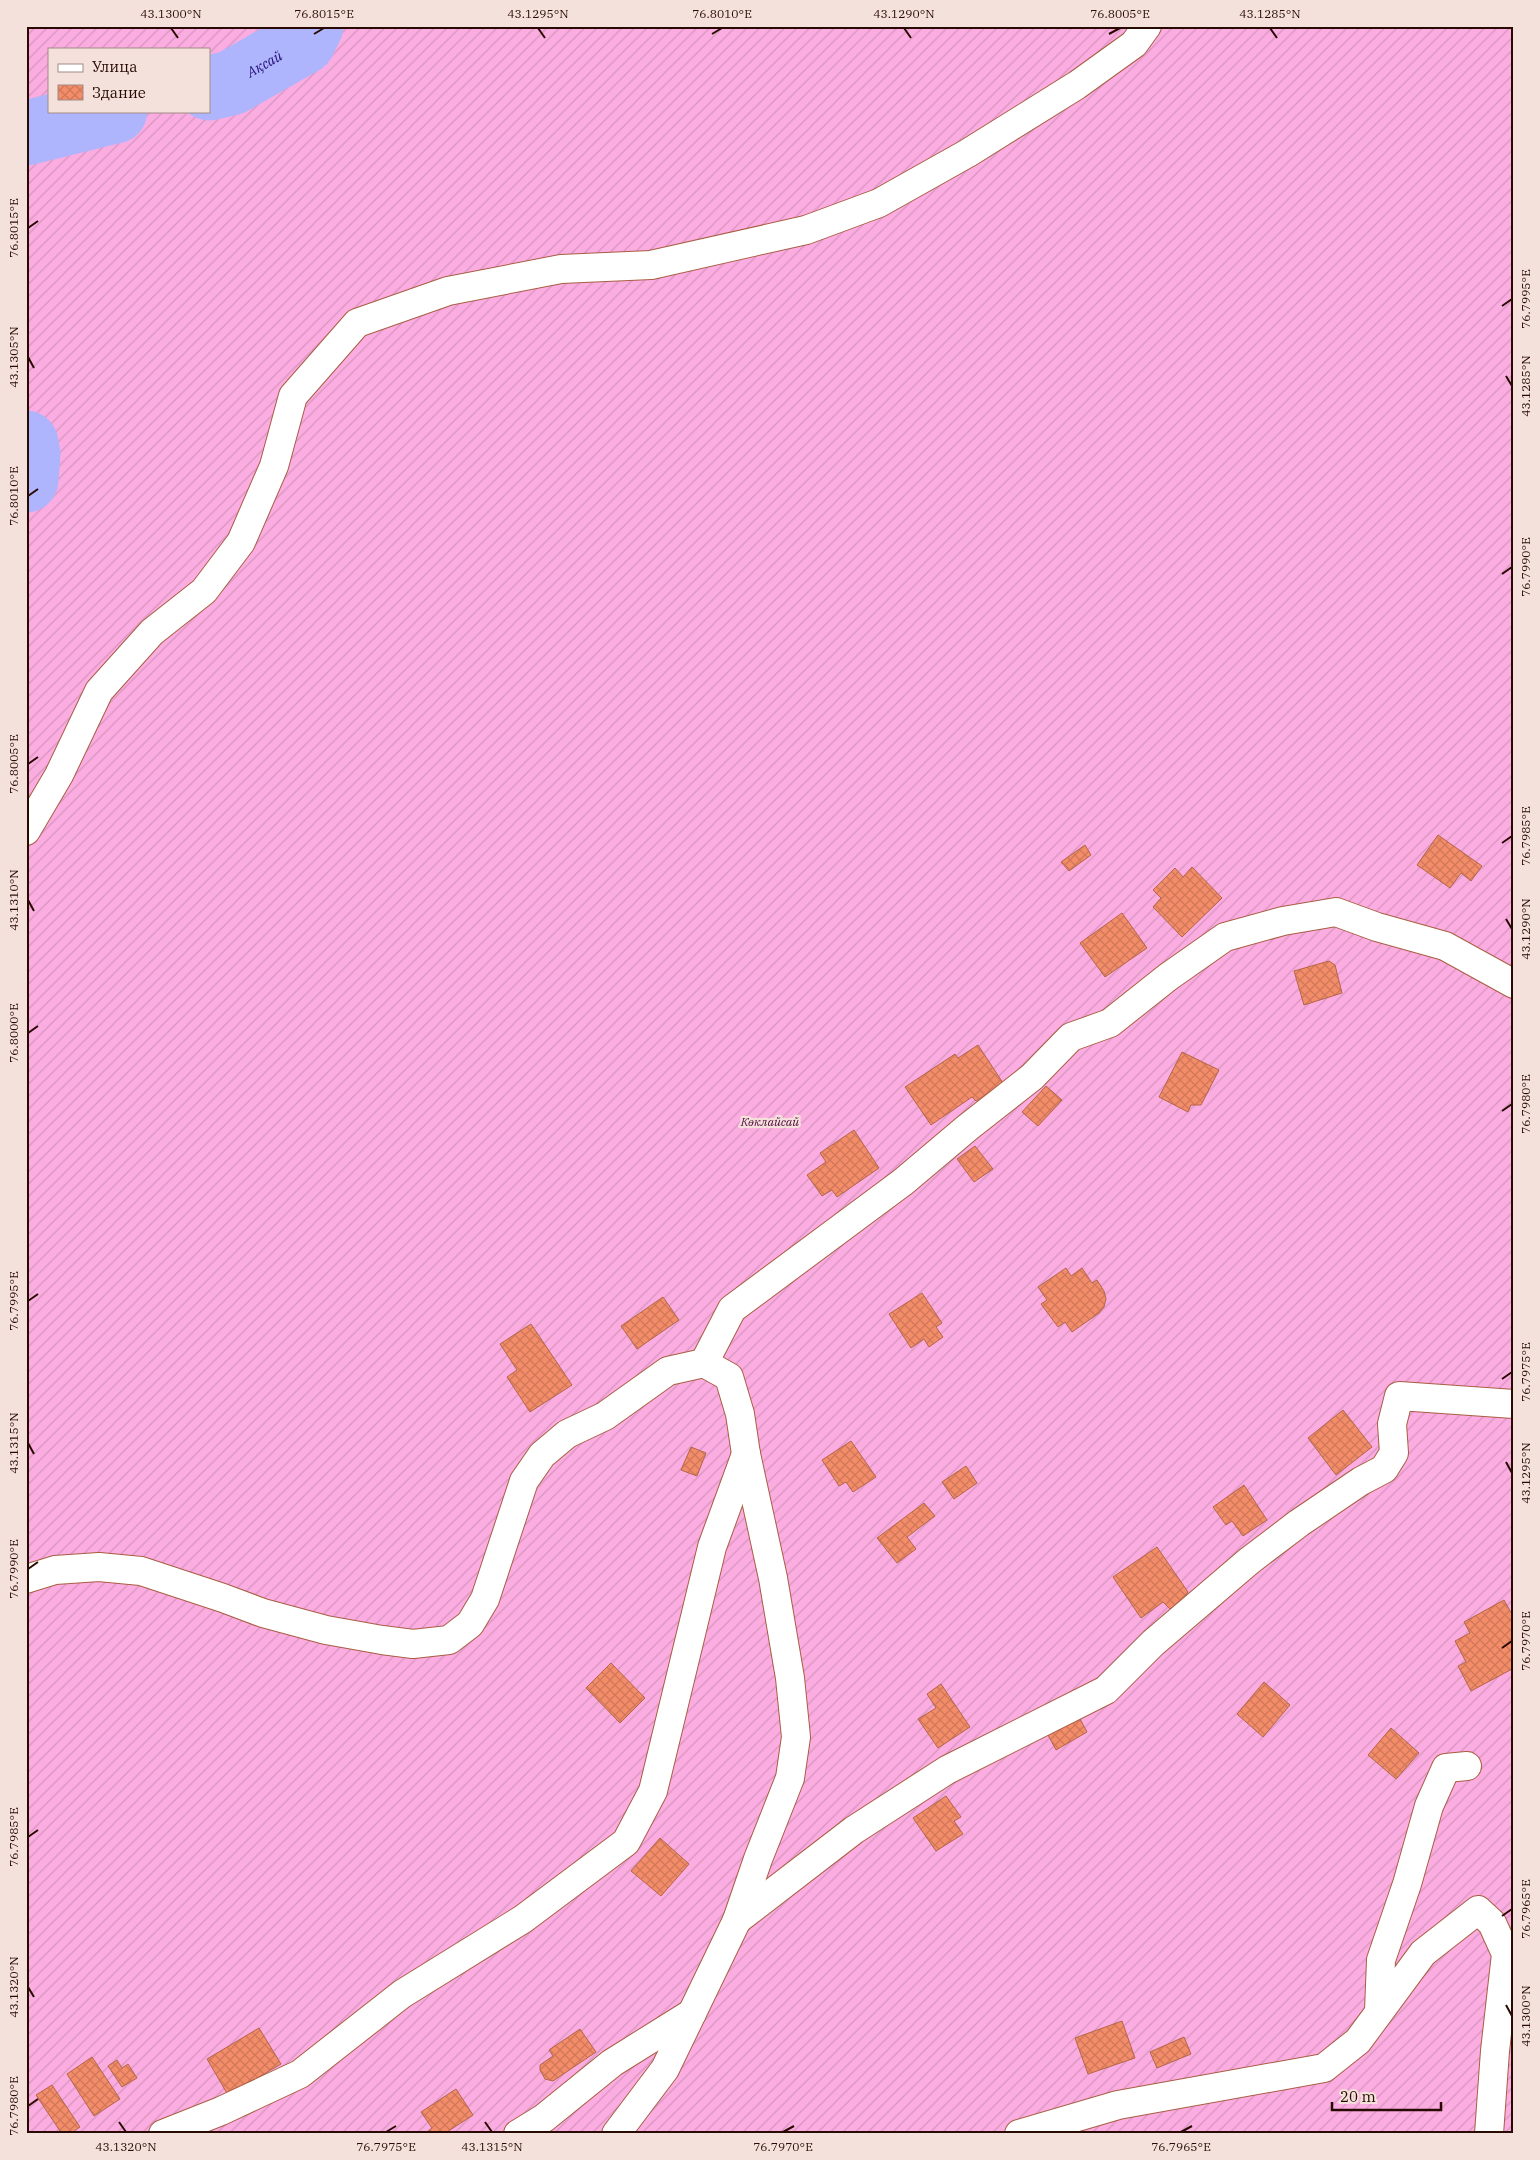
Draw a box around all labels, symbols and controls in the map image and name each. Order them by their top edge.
text: 43.1300°N [140,6,202,21]
text: 76.8015°E [294,6,354,21]
text: 43.1295°N [507,6,569,21]
text: 76.8010°E [692,6,752,21]
text: 43.1290°N [873,6,935,21]
text: 76.8005°E [1090,6,1150,21]
text: 43.1285°N [1239,6,1301,21]
water label: Ақсай [243,47,285,82]
legend [48,48,210,112]
text: Улица [92,57,137,76]
text: Здание [92,83,146,102]
text: 76.8015°E [6,198,21,258]
text: 76.7995°E [1518,269,1533,329]
text: 43.1305°N [6,326,21,388]
text: 43.1285°N [1518,355,1533,417]
text: 76.8010°E [6,466,21,526]
text: 76.7990°E [1518,537,1533,597]
text: 76.8005°E [6,734,21,794]
text: 76.7985°E [1518,806,1533,866]
text: 43.1310°N [6,869,21,931]
text: 43.1290°N [1518,898,1533,960]
text: 76.8000°E [6,1003,21,1063]
text: 76.7980°E [1518,1074,1533,1134]
park label: Көклайсай [740,1114,799,1129]
text: 76.7995°E [6,1271,21,1331]
text: 76.7975°E [1518,1342,1533,1402]
text: 43.1315°N [6,1412,21,1474]
text: 43.1295°N [1518,1442,1533,1504]
text: 76.7990°E [6,1539,21,1599]
text: 76.7970°E [1518,1611,1533,1671]
text: 76.7985°E [6,1807,21,1867]
text: 76.7965°E [1518,1879,1533,1939]
text: 43.1320°N [6,1956,21,2018]
text: 43.1300°N [1518,1985,1533,2047]
text: 76.7980°E [6,2076,21,2136]
scale bar [1332,2080,1441,2112]
text: 20 m [1340,2087,1376,2106]
text: 43.1320°N [95,2139,157,2154]
text: 76.7975°E [356,2139,416,2154]
text: 43.1315°N [461,2139,523,2154]
text: 76.7970°E [753,2139,813,2154]
text: 76.7965°E [1151,2139,1211,2154]

